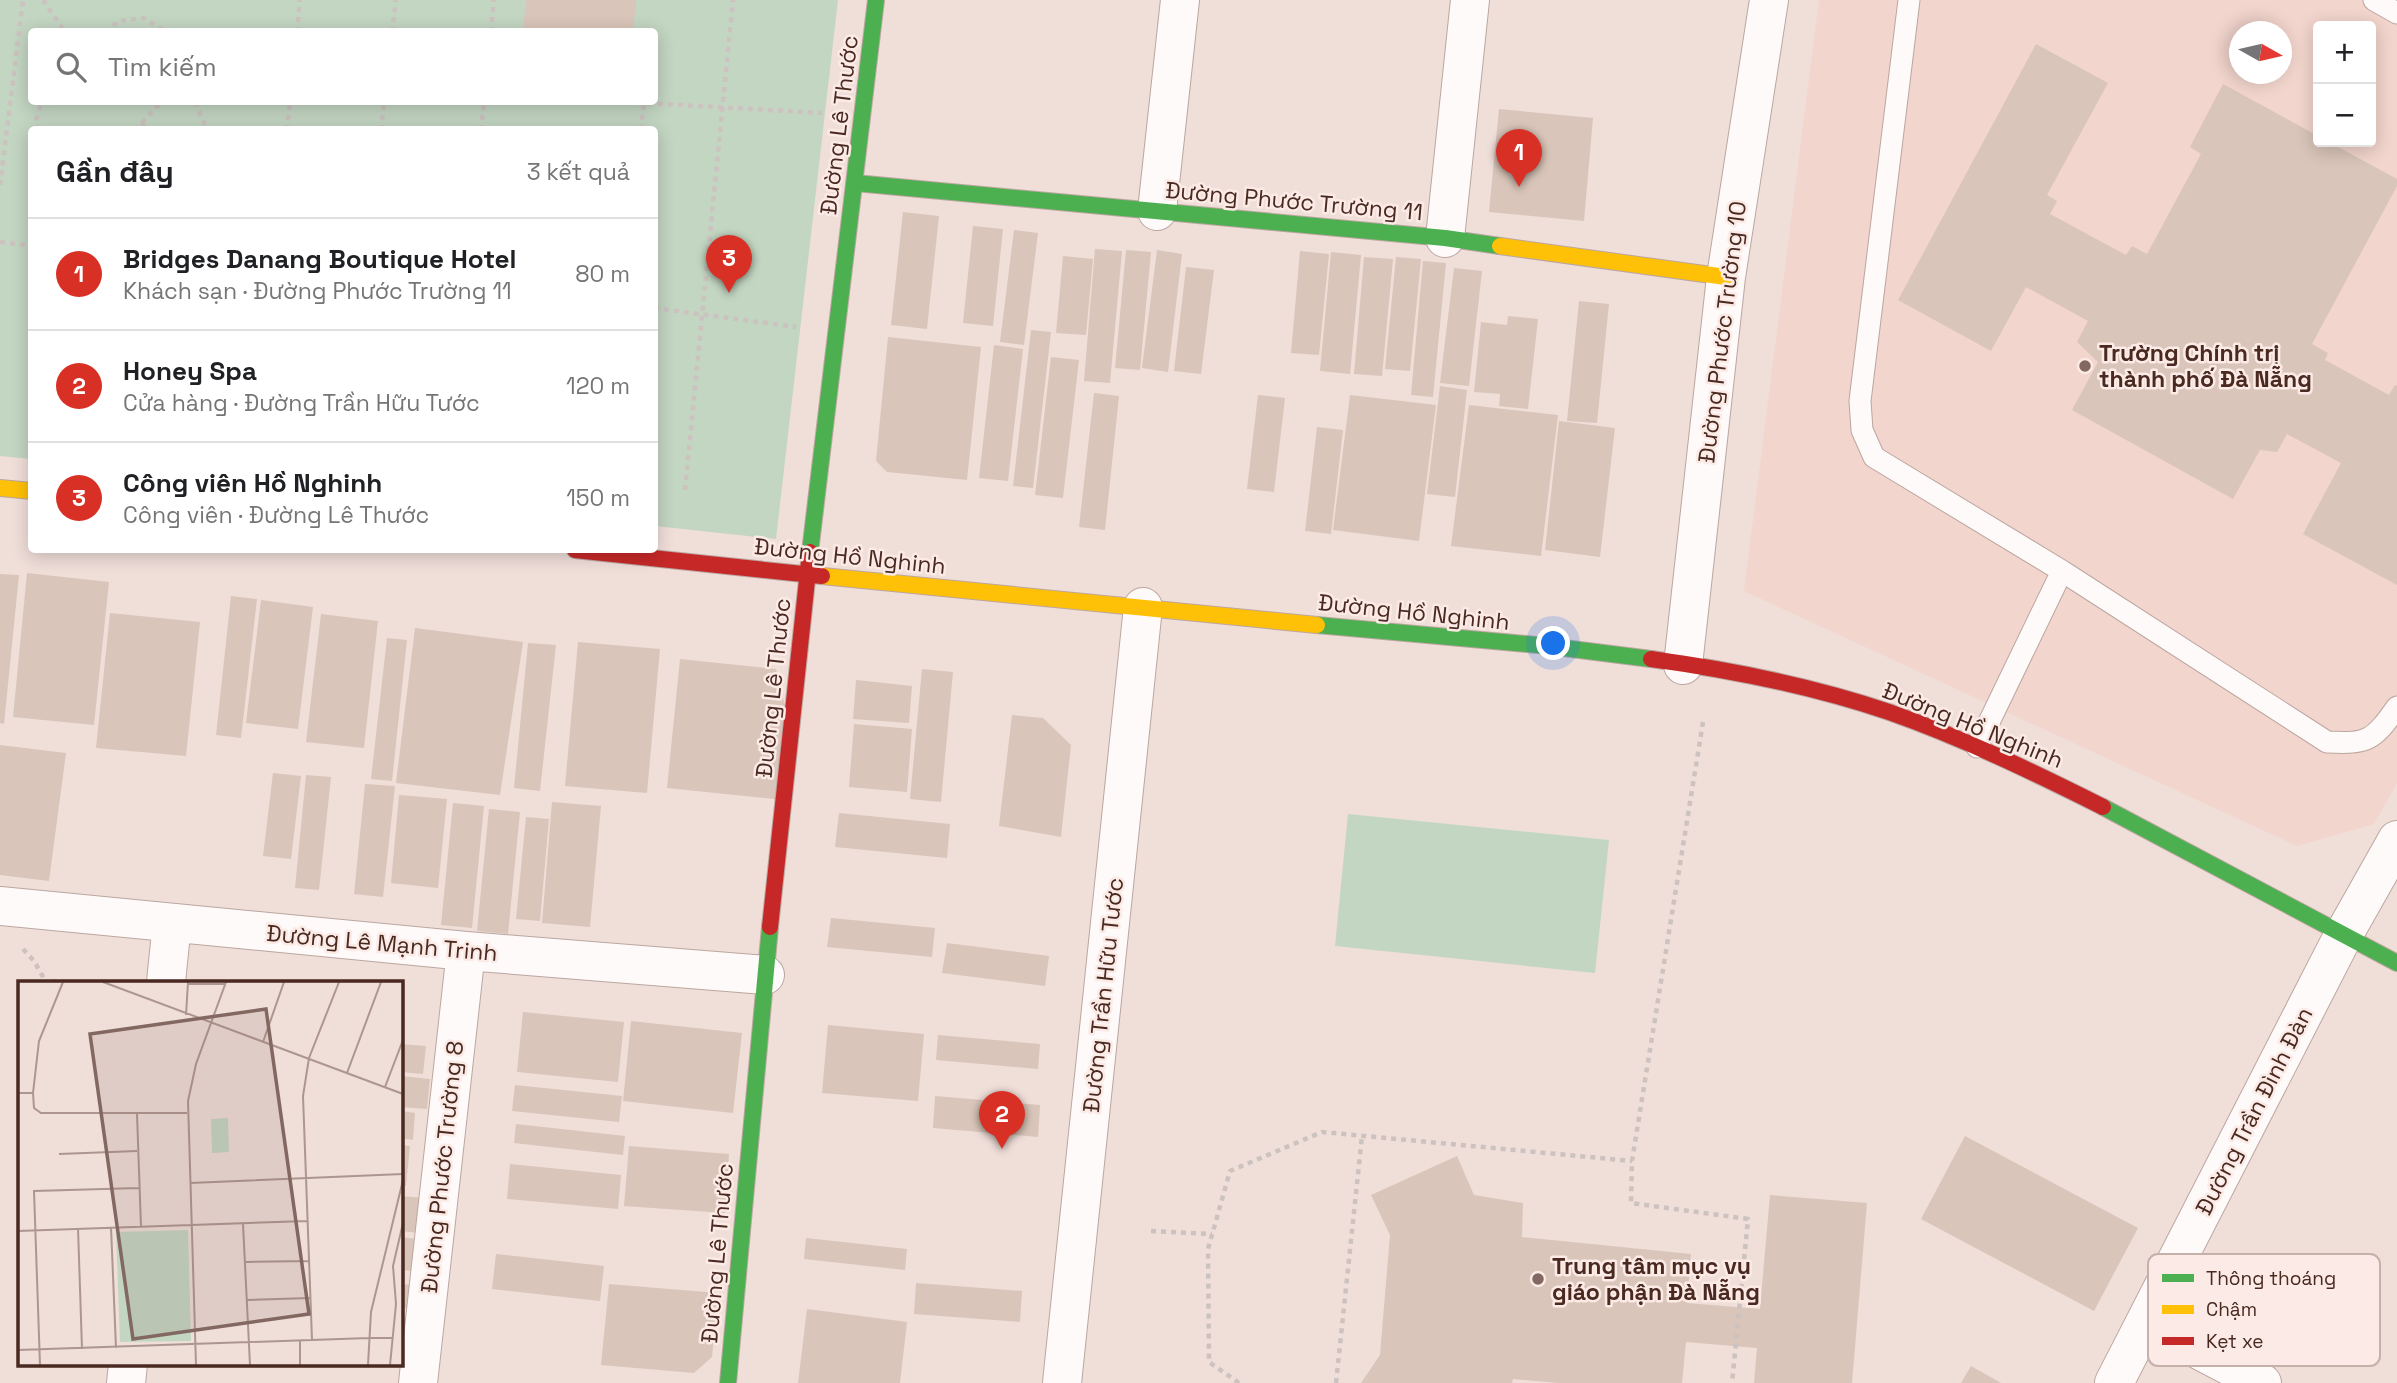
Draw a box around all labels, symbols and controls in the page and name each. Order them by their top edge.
north arrow [2229,21,2292,84]
map controls [2313,21,2376,147]
button: + [2313,21,2376,84]
search box [28,28,658,105]
street label: Đường Lê Thước [813,34,865,216]
icon: search [52,48,90,86]
text: Tìm kiếm [108,50,217,84]
button: − [2313,84,2376,147]
pin: 1 [1496,129,1542,187]
text: Gần đây [56,152,174,191]
text: 3 kết quả [527,157,630,187]
street label: Đường Phước Trường 11 [1164,175,1424,227]
street label: Đường Phước Trường 10 [1691,199,1753,465]
pin: 3 [706,235,752,293]
text: Bridges Danang Boutique Hotel [123,242,517,276]
text: 1 [74,259,84,289]
text: 80 m [575,259,630,289]
text: Khách sạn · Đường Phước Trường 11 [123,276,512,306]
place label: Trường Chính trị thành phố Đà Nẵng [2099,338,2312,394]
text: Honey Spa [123,354,257,388]
marker: Trường Chính trị thành phố Đà Nẵng [2077,358,2093,374]
text: 2 [72,371,86,401]
text: 120 m [566,371,630,401]
text: Cửa hàng · Đường Trần Hữu Tước [123,388,480,418]
text: Công viên Hồ Nghinh [123,466,382,500]
text: 3 [72,483,86,513]
text: 150 m [566,483,630,513]
text: Công viên · Đường Lê Thước [123,500,429,530]
street label: Đường Hồ Nghinh [753,531,947,581]
street label: Đường Hồ Nghinh [1317,587,1511,637]
street label: Đường Lê Thước [749,597,797,779]
your location [1536,626,1570,660]
street label: Đường Hồ Nghinh [1878,675,2068,775]
street label: Đường Trần Hữu Tước [1076,876,1130,1114]
street label: Đường Lê Mạnh Trinh [265,918,499,968]
inset map [18,981,402,1366]
street label: Đường Trần Đình Đàn [2189,1002,2319,1220]
street label: Đường Phước Trường 8 [414,1039,470,1295]
pin: 2 [979,1091,1025,1149]
street label: Đường Lê Thước [694,1162,740,1344]
place label: Trung tâm mục vụ giáo phận Đà Nẵng [1552,1251,1760,1307]
legend [2148,1254,2380,1366]
text: Thông thoáng [2206,1266,2336,1291]
marker: Trung tâm mục vụ giáo phận Đà Nẵng [1530,1271,1546,1287]
text: Chậm [2206,1297,2257,1322]
text: Kẹt xe [2206,1329,2264,1354]

